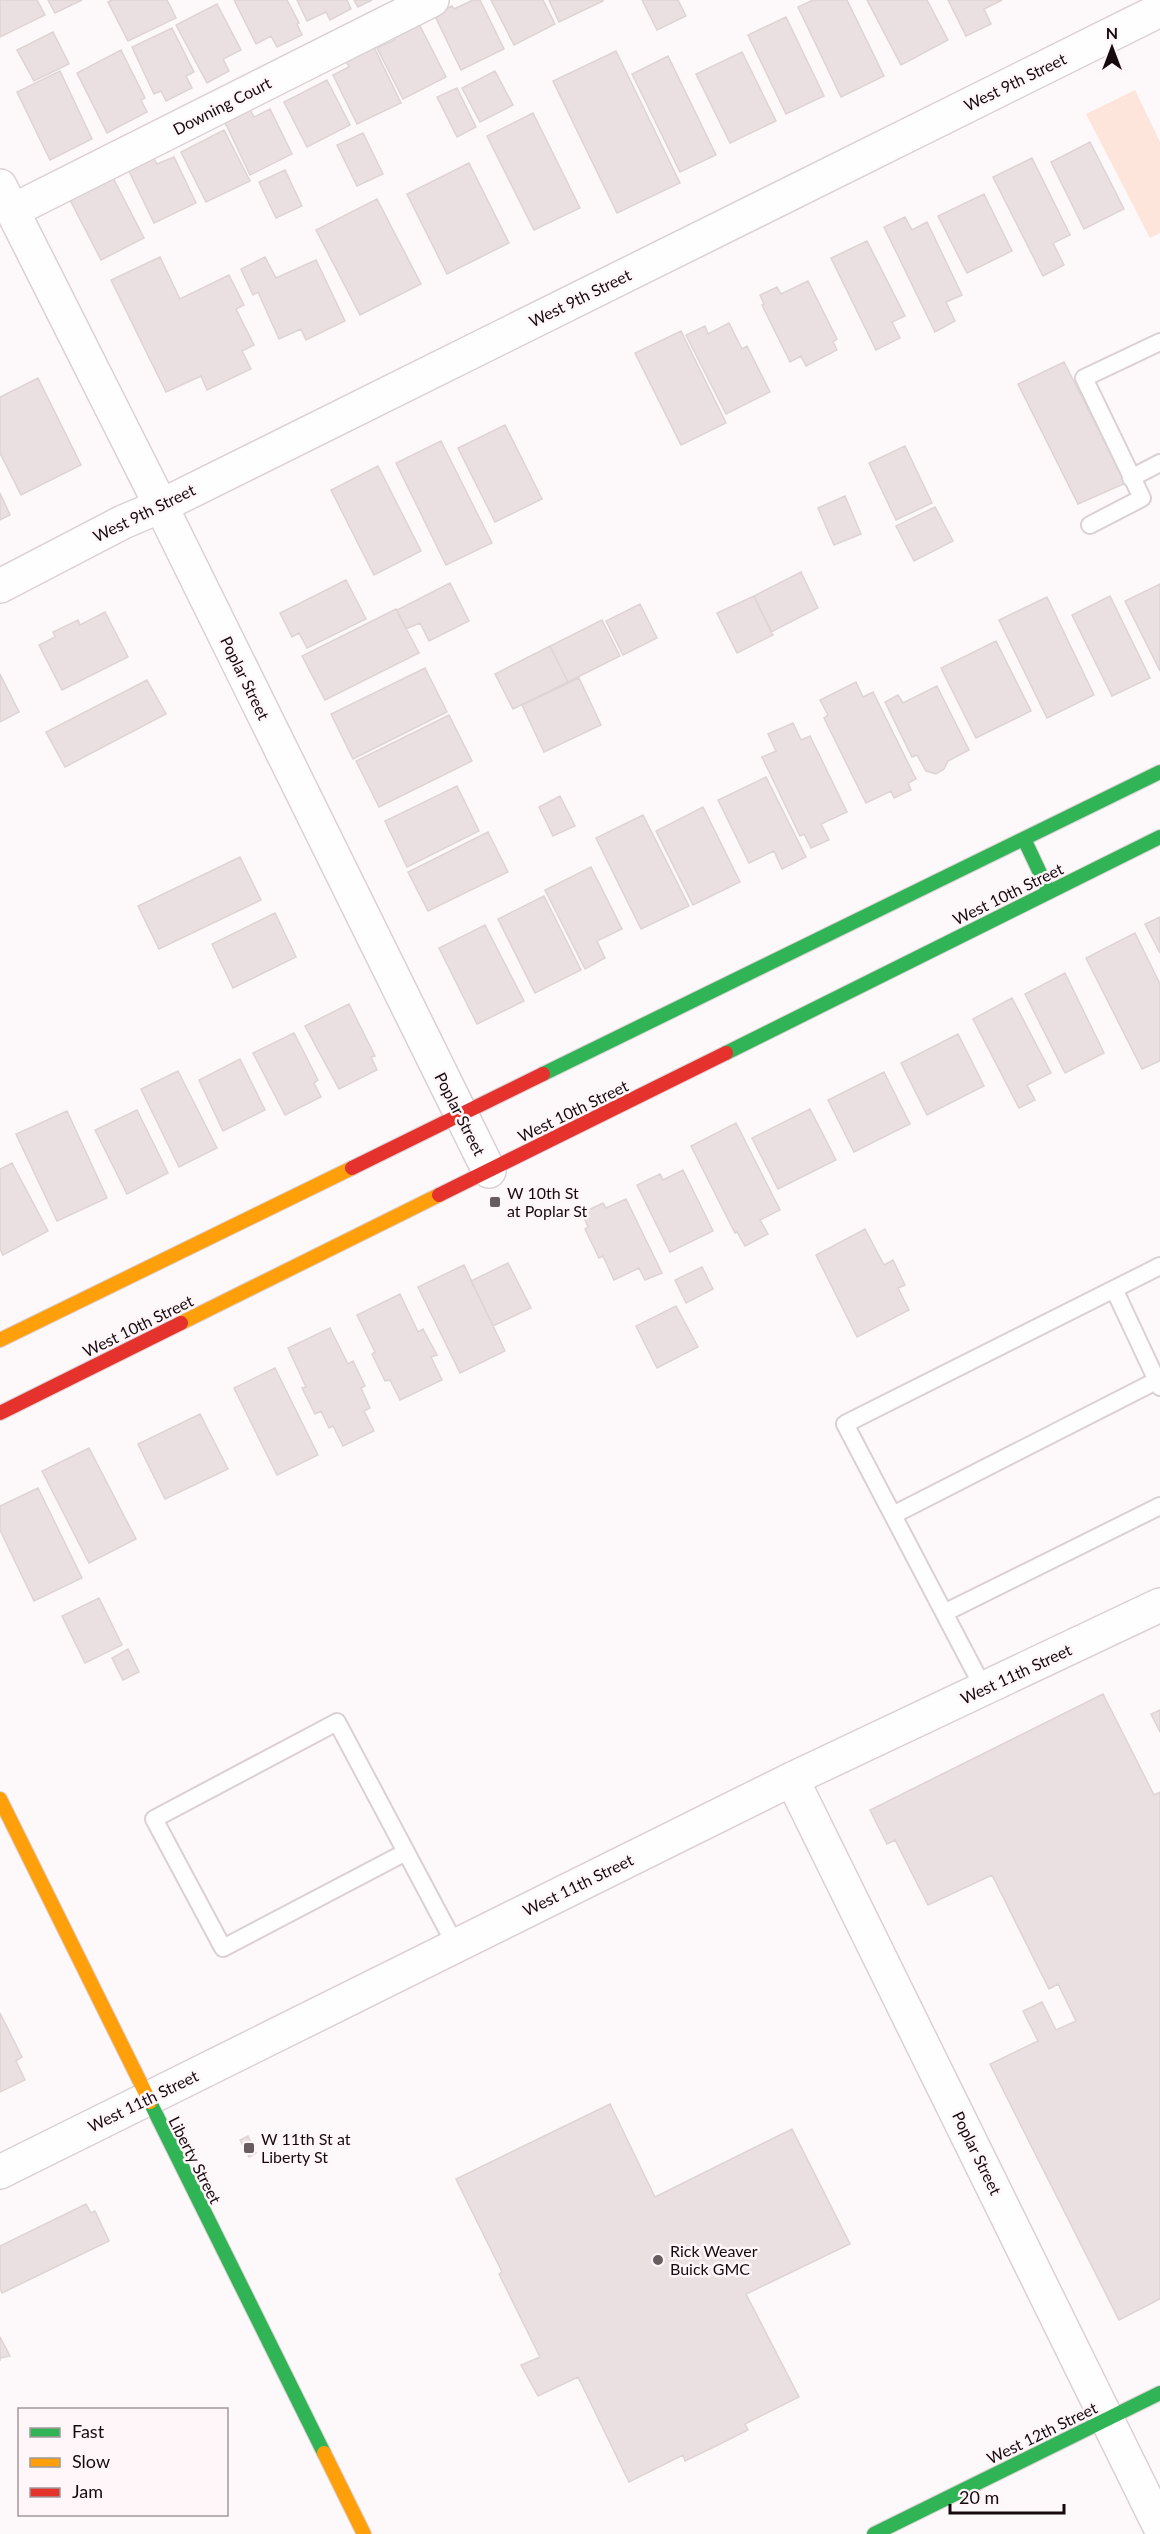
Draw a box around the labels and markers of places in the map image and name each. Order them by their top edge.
place label: W 10th St at Poplar St [507,1183,588,1220]
marker: W 10th St at Poplar St [488,1195,502,1209]
place label: W 11th St at Liberty St [261,2129,351,2166]
marker: W 11th St at Liberty St [242,2141,256,2155]
place label: Rick Weaver Buick GMC [670,2241,758,2278]
marker: Rick Weaver Buick GMC [651,2253,665,2267]

